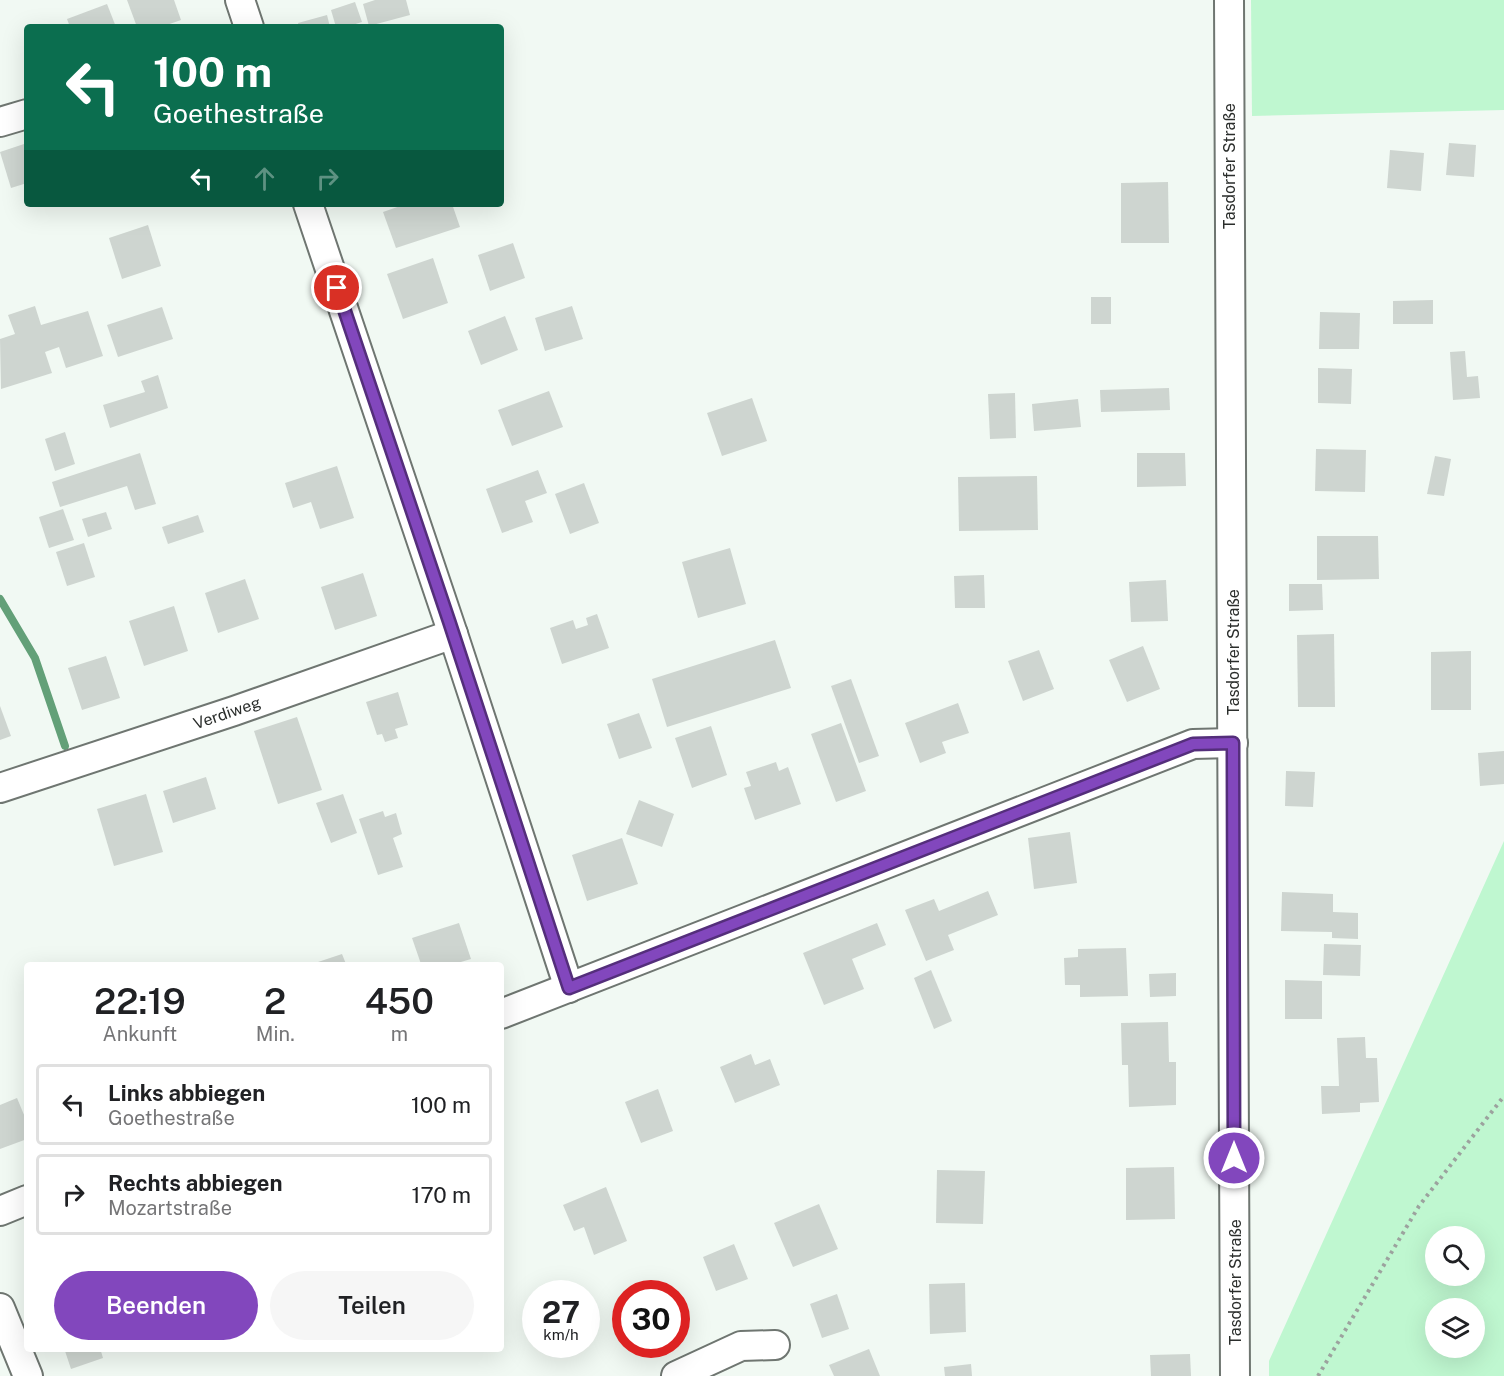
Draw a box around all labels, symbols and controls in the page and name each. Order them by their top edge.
text: 100 m [153,47,272,96]
icon: left [54,48,132,126]
text: Goethestraße [153,97,324,129]
street label: Tasdorfer Straße [1220,103,1239,229]
icon: left [185,162,218,195]
icon: ahead [248,162,281,195]
icon: right [311,162,344,195]
pin [311,262,362,313]
icon: arrive [320,271,353,304]
street label: Tasdorfer Straße [1224,589,1243,715]
street label: Verdiweg [191,693,263,733]
text: 22:19 [94,980,186,1022]
text: 2 [264,980,286,1022]
text: 450 [365,980,434,1022]
text: Ankunft [103,1022,177,1046]
text: Min. [256,1022,295,1046]
text: m [391,1022,408,1046]
text: Links abbiegen [108,1080,265,1106]
icon: left [57,1088,90,1121]
text: 100 m [411,1092,471,1118]
text: Goethestraße [108,1106,235,1130]
position arrow [1202,1126,1266,1190]
text: Rechts abbiegen [108,1170,283,1196]
icon: right [57,1178,90,1211]
text: 170 m [411,1182,471,1208]
text: Mozartstraße [108,1196,232,1220]
street label: Tasdorfer Straße [1226,1219,1245,1345]
map controls [1425,1226,1485,1358]
button: search [1425,1226,1485,1286]
button: Beenden [54,1271,258,1340]
button: Teilen [270,1271,474,1340]
speed limit sign: 30 [612,1280,690,1358]
text: 27 [542,1294,580,1330]
button: layers [1425,1298,1485,1358]
text: km/h [543,1326,579,1343]

